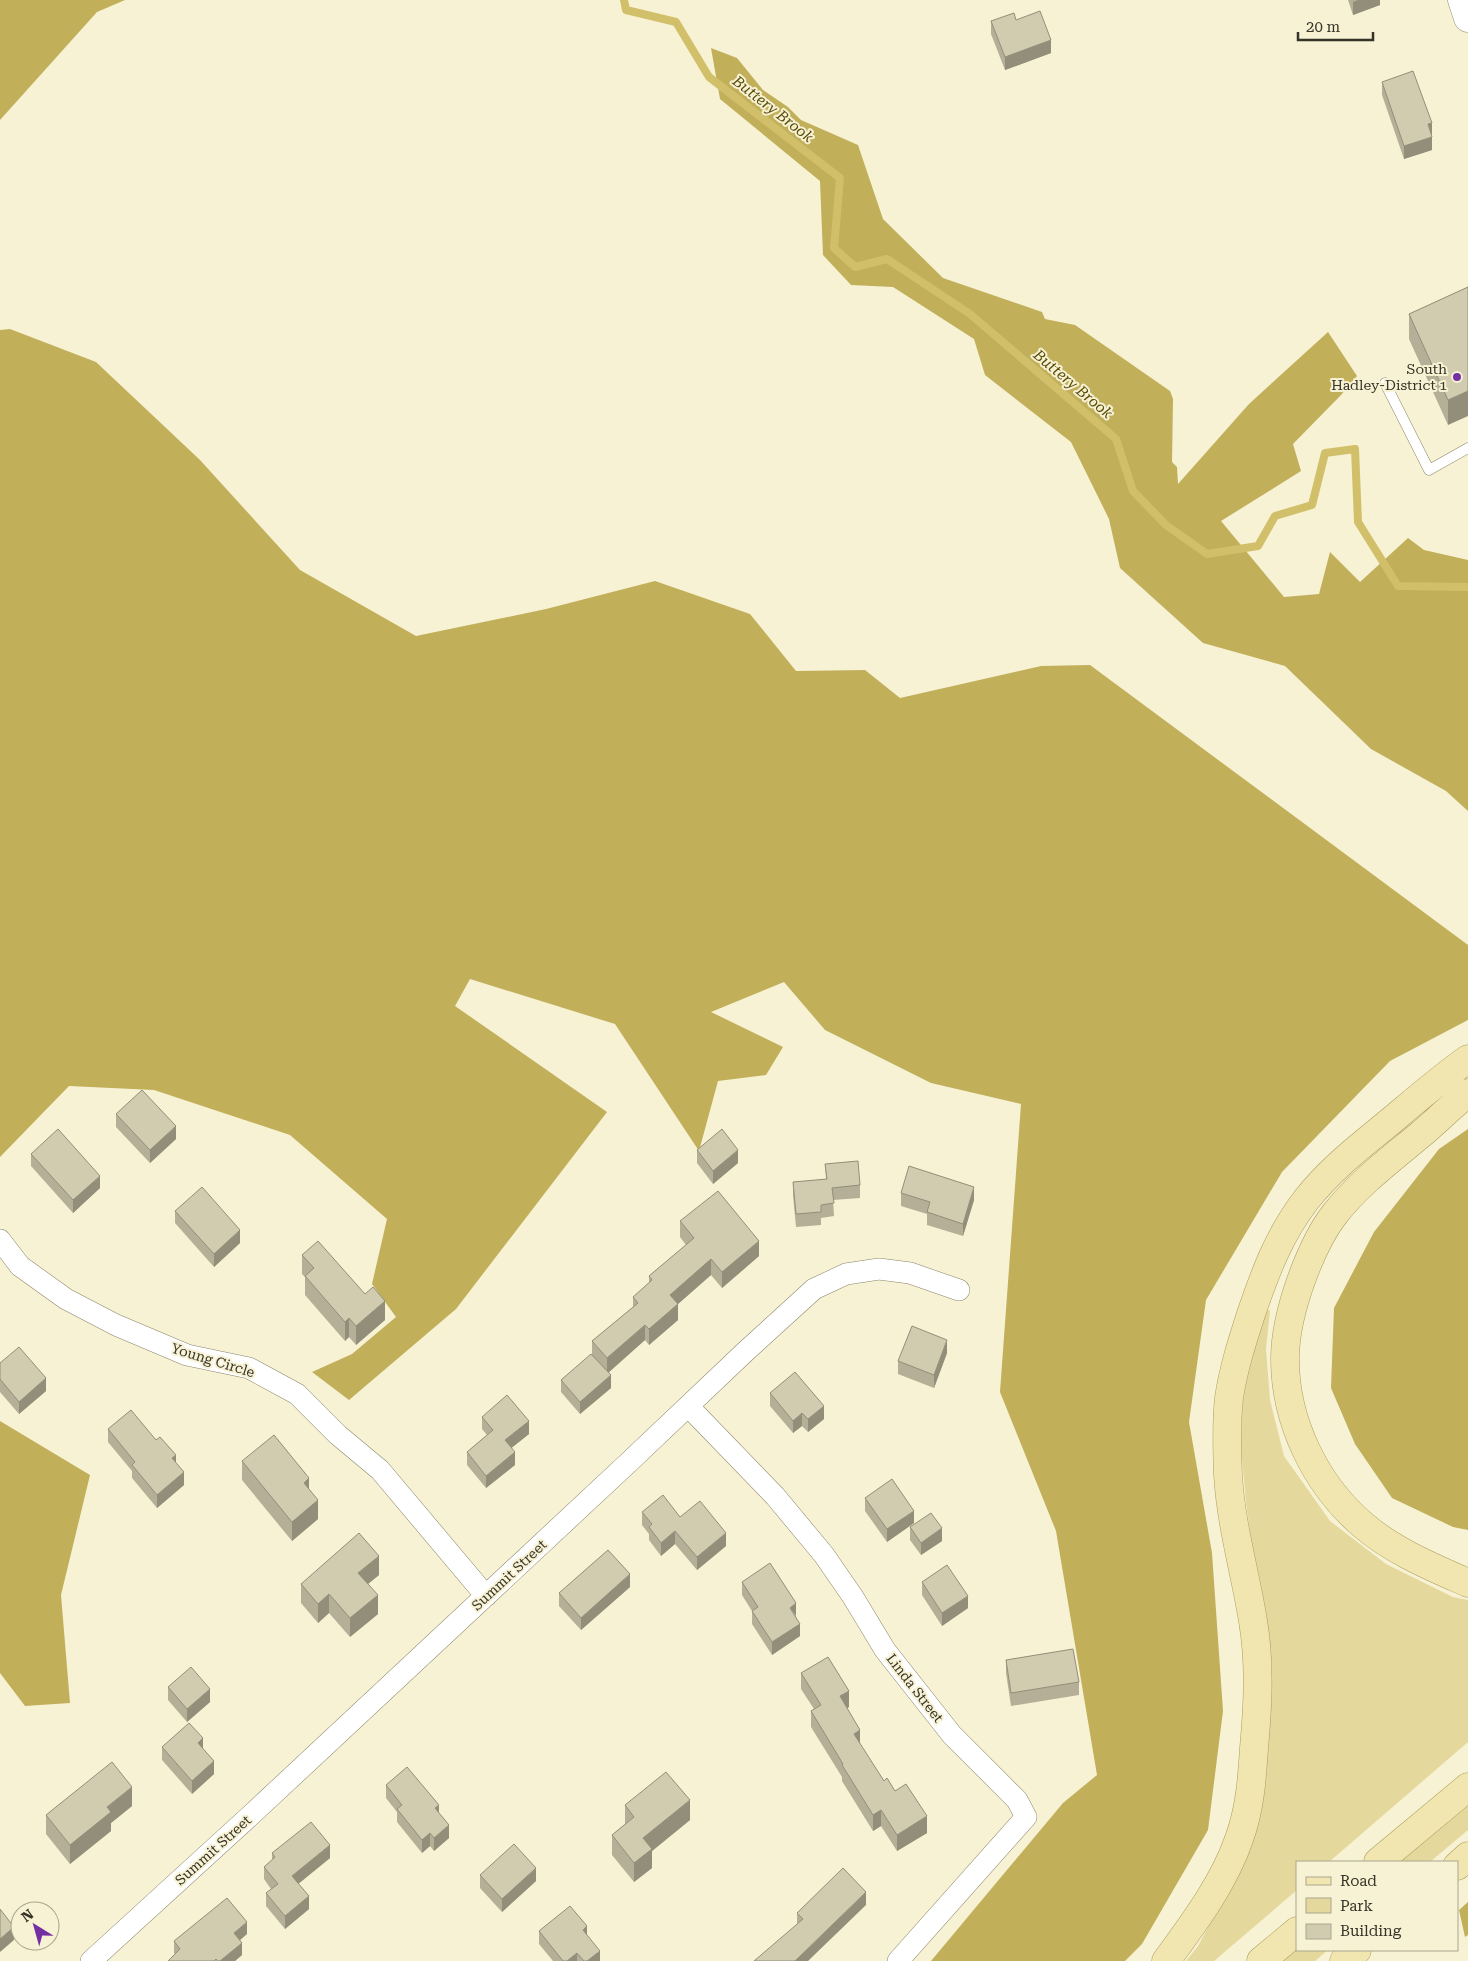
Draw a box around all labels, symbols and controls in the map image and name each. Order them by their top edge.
scale bar [1298,10,1373,42]
text: 20 m [1306,18,1341,36]
water label: Buttery Brook [728,71,818,147]
water label: Buttery Brook [1029,345,1117,423]
place label: South Hadley-District 1 [1331,361,1447,393]
marker: South Hadley-District 1 [1451,371,1463,383]
street label: Young Circle [169,1340,257,1380]
street label: Summit Street [468,1536,550,1614]
street label: Linda Street [883,1651,947,1725]
street label: Summit Street [172,1812,254,1888]
legend [1296,1861,1458,1951]
text: Road [1340,1872,1377,1890]
text: Park [1340,1897,1374,1915]
north arrow [10,1901,60,1951]
text: N [18,1906,36,1925]
text: Building [1340,1922,1402,1940]

